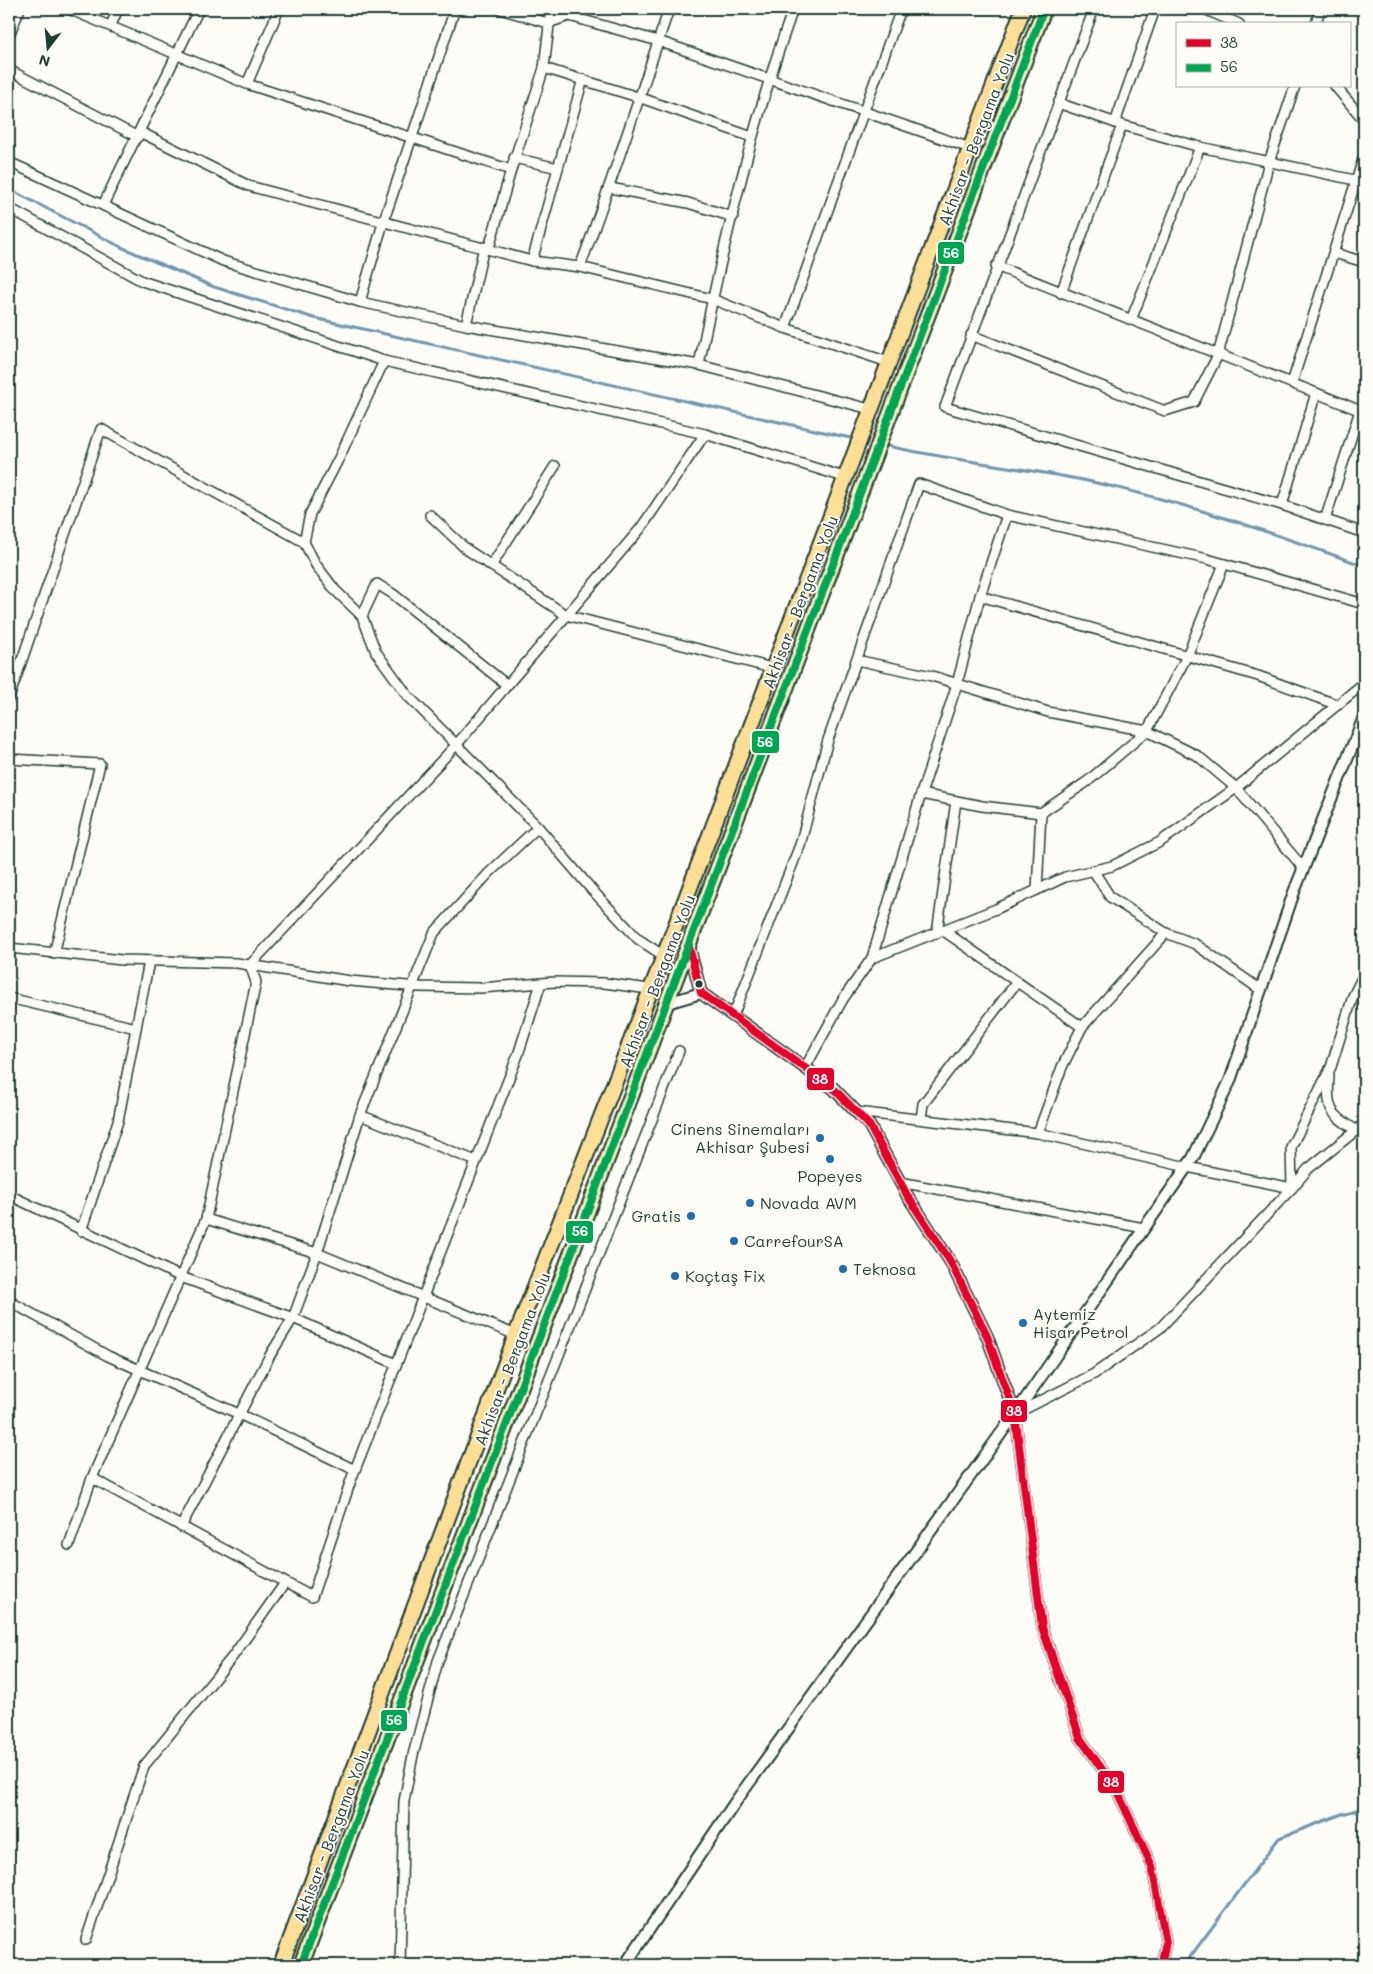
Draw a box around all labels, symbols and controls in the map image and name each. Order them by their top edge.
north arrow [22,22,72,72]
legend [1176,22,1350,88]
text: 38 [1220,32,1238,52]
street label: Akhisar - Bergama Yolu [933,49,1018,228]
text: N [37,50,52,72]
text: 56 [1220,56,1238,76]
line badge: 56 [937,241,965,265]
text: 56 [943,243,959,262]
street label: Akhisar - Bergama Yolu [757,512,842,691]
line badge: 56 [751,730,780,754]
text: 56 [757,732,773,751]
street label: Akhisar - Bergama Yolu [614,891,699,1070]
unlabelled marker [694,979,704,989]
line badge: 38 [806,1067,835,1091]
text: 38 [811,1069,829,1088]
place label: Cinens Sinemaları Akhisar Şubesi [671,1118,810,1157]
marker: Cinens Sinemaları Akhisar Şubesi [814,1132,826,1144]
marker: Popeyes [824,1153,836,1165]
place label: Popeyes [797,1165,863,1186]
place label: Novada AVM [760,1192,857,1213]
marker: Novada AVM [744,1197,756,1209]
place label: Gratis [631,1205,681,1226]
marker: Gratis [685,1210,697,1222]
line badge: 56 [565,1220,594,1244]
text: 56 [572,1221,588,1240]
place label: CarrefourSA [744,1230,844,1251]
marker: CarrefourSA [728,1235,740,1247]
place label: Teknosa [853,1258,916,1279]
marker: Teknosa [837,1263,849,1275]
place label: Koçtaş Fix [685,1265,766,1286]
street label: Akhisar - Bergama Yolu [469,1269,554,1448]
marker: Koçtaş Fix [669,1270,681,1282]
place label: Aytemiz Hisar Petrol [1033,1303,1128,1342]
marker: Aytemiz Hisar Petrol [1017,1317,1029,1329]
line badge: 38 [1000,1399,1028,1423]
text: 38 [1005,1401,1023,1420]
line badge: 56 [380,1709,408,1732]
text: 56 [386,1710,402,1729]
street label: Akhisar - Bergama Yolu [288,1746,373,1925]
line badge: 38 [1097,1770,1125,1794]
text: 38 [1102,1772,1120,1791]

